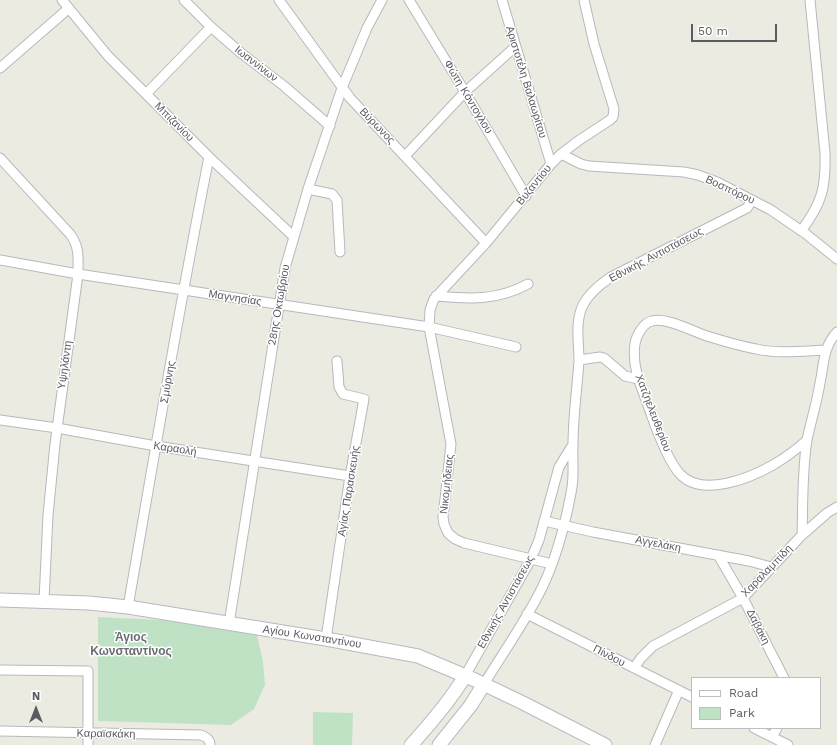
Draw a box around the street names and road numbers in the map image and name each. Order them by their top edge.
street label: Αριστοτέλη Βαλαωρίτου [503,24,549,140]
street label: Ιωαννίνων [232,43,280,85]
street label: Φώτη Κόντογλου [441,58,495,136]
street label: Μπιζανίου [152,100,196,144]
street label: Βύρωνος [357,105,397,147]
street label: Βυζαντίου [514,162,554,208]
street label: Βοσπόρου [703,173,757,207]
street label: Εθνικής Αντιστάσεως [607,225,705,285]
street label: 28ης Οκτωβρίου [265,263,293,347]
street label: Μαγνησίας [208,287,262,309]
street label: Υψηλάντη [55,340,75,390]
street label: Σμύρνης [158,360,178,404]
street label: Χατζηελευθερίου [632,372,674,454]
street label: Καραολή [152,439,198,459]
street label: Αγίας Παρασκευής [335,445,363,537]
street label: Νικομήδειας [437,453,457,515]
street label: Αγγελάκη [634,533,682,555]
street label: Χαραλαμπίδη [739,542,795,600]
street label: Εθνικής Αντιστάσεως [475,553,537,651]
street label: Δαβάκη [743,607,773,647]
street label: Αγίου Κωνσταντίνου [262,623,362,651]
street label: Πίνδου [591,642,627,670]
street label: Καραϊσκάκη [77,727,135,741]

